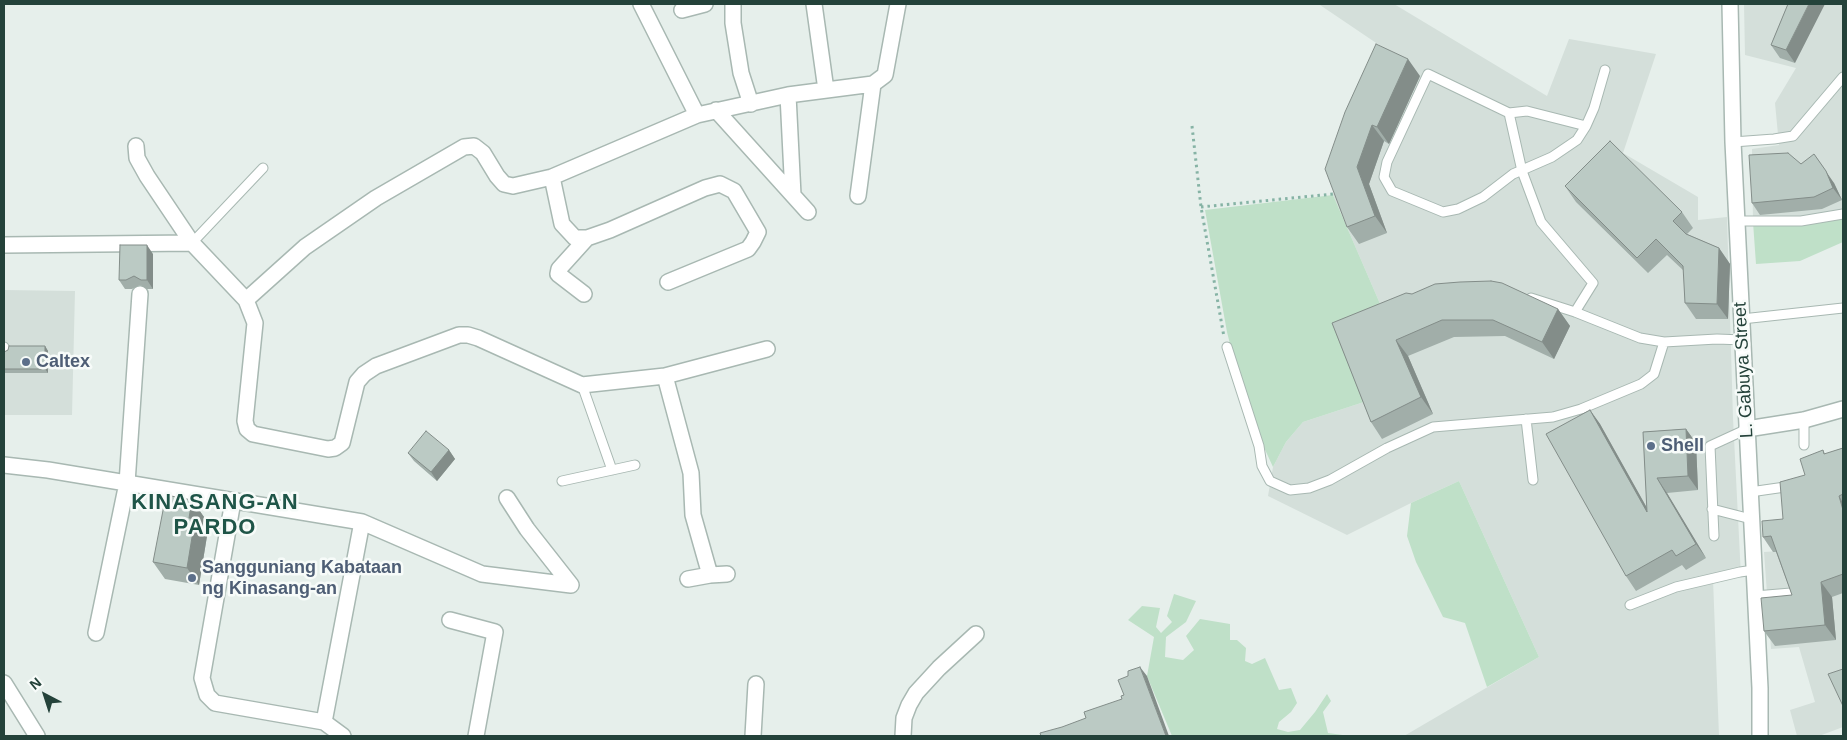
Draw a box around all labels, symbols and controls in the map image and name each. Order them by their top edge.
street label: L. Gabuya Street [1730,301,1758,439]
place label: Caltex [36,351,90,373]
marker: Caltex [20,356,32,368]
place label: Shell [1661,435,1704,457]
marker: Shell [1645,440,1657,452]
district label: KINASANG-AN PARDO [130,490,300,542]
place label: Sangguniang Kabataan ng Kinasang-an [202,557,402,600]
marker: Sangguniang Kabataan ng Kinasang-an [186,572,198,584]
north arrow [20,670,70,720]
text: N [26,674,44,693]

